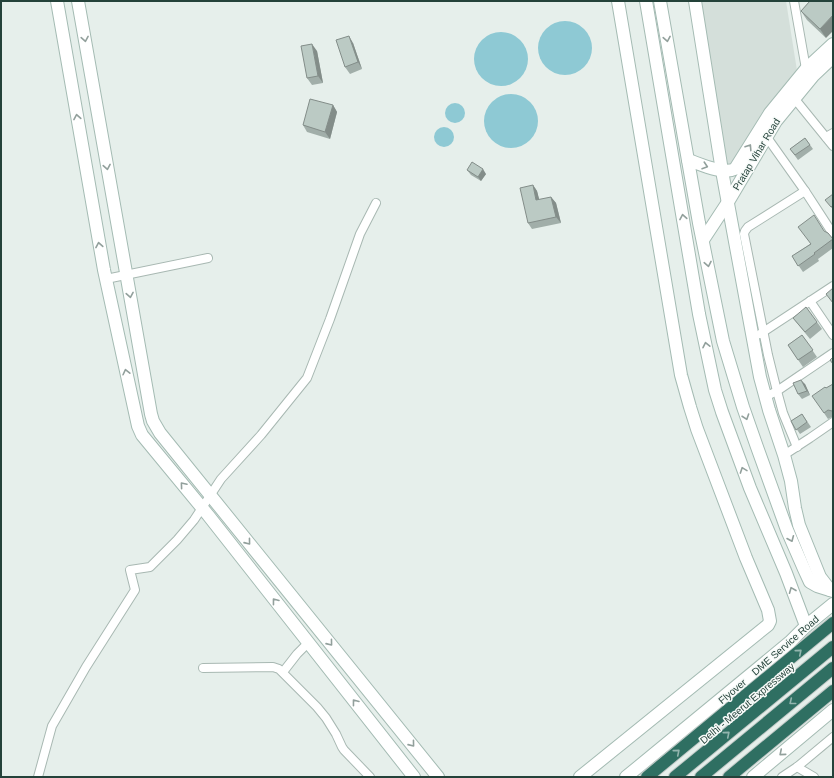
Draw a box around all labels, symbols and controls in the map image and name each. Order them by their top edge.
one-way arrow [80,36,89,43]
one-way arrow [662,36,671,43]
one-way arrow [74,114,82,120]
street label: Pratap Vihar Road [731,116,782,192]
one-way arrow [744,144,751,151]
one-way arrow [701,161,708,170]
one-way arrow [103,164,111,171]
one-way arrow [679,214,687,220]
one-way arrow [96,242,104,248]
one-way arrow [703,261,711,267]
one-way arrow [125,292,134,299]
one-way arrow [702,342,710,348]
one-way arrow [122,369,131,376]
one-way arrow [742,413,750,420]
one-way arrow [739,466,748,473]
one-way arrow [181,483,188,490]
one-way arrow [786,534,794,542]
one-way arrow [244,538,251,545]
one-way arrow [789,586,797,593]
one-way arrow [272,598,279,605]
street label: DME Service Road [750,613,821,677]
one-way arrow [325,639,332,646]
one-way arrow [794,649,801,656]
street label: Delhi - Meerut Expressway [698,661,797,746]
street label: Flyover [716,676,749,706]
one-way arrow [789,697,797,704]
one-way arrow [353,700,360,707]
one-way arrow [722,732,730,739]
one-way arrow [407,740,414,747]
one-way arrow [779,749,786,756]
one-way arrow [672,750,679,757]

